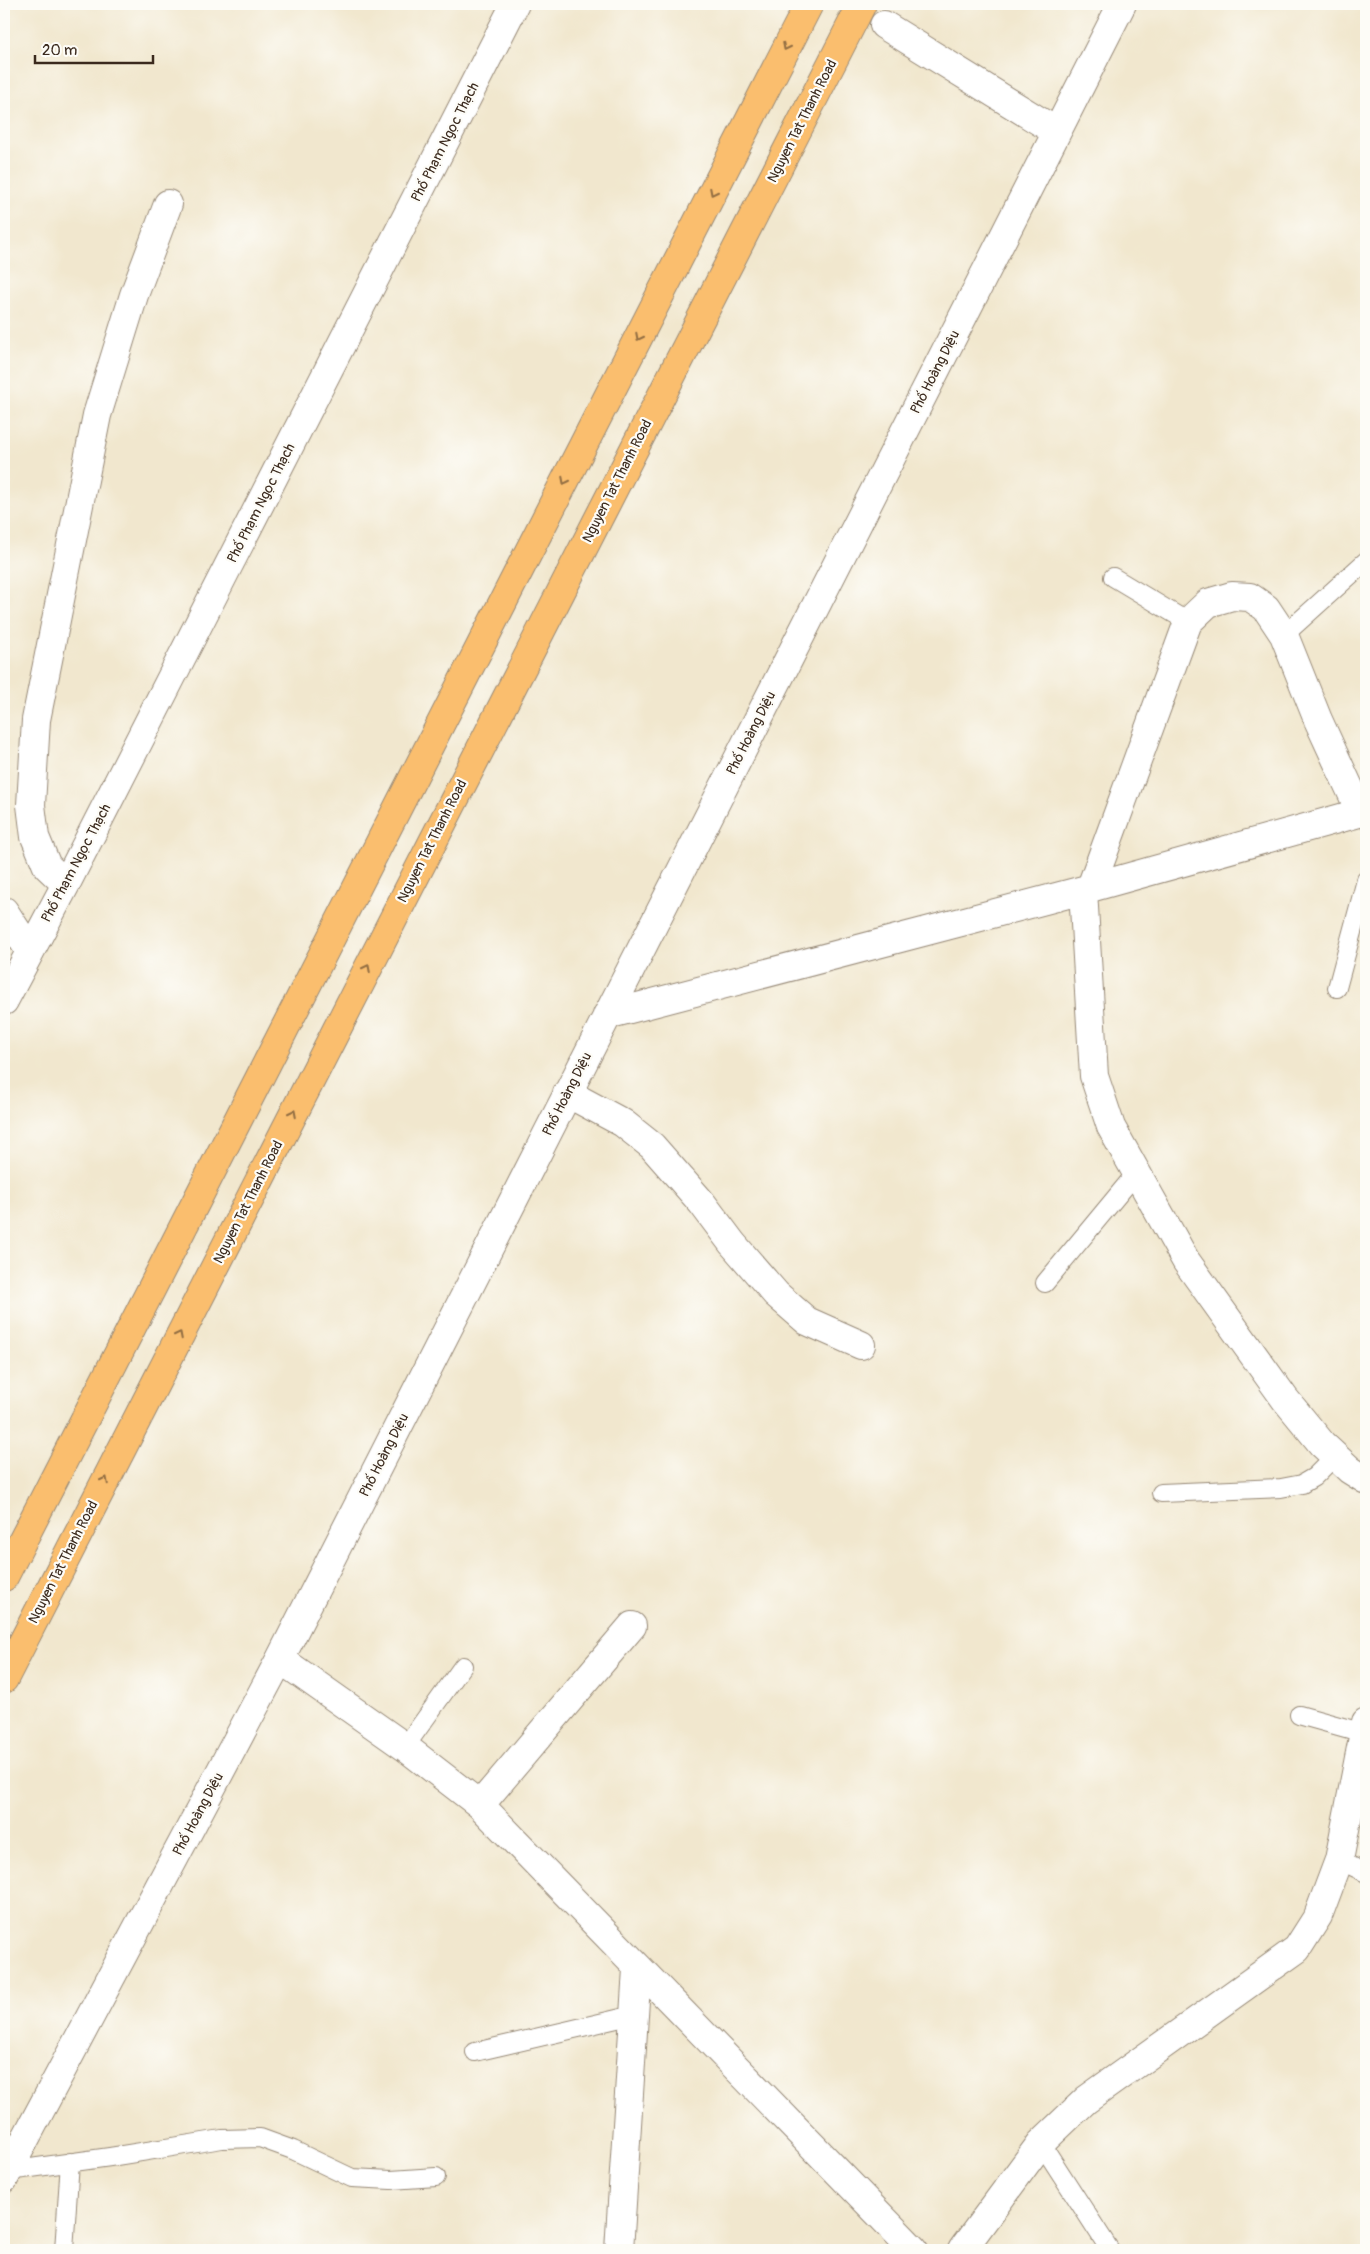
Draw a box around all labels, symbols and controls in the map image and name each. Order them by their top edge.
scale bar [35,32,152,64]
text: 20 m [42,41,77,60]
one-way arrow [782,42,792,51]
street label: Nguyen Tat Thanh Road [764,57,840,185]
street label: Phố Phạm Ngọc Thạch [407,79,483,205]
one-way arrow [708,187,719,196]
street label: Phố Hoàng Diệu [906,327,963,417]
one-way arrow [635,331,645,340]
street label: Nguyen Tat Thanh Road [579,417,655,545]
street label: Phố Phạm Ngọc Thạch [223,440,299,566]
one-way arrow [561,476,571,485]
street label: Phố Hoàng Diệu [722,688,779,778]
street label: Nguyen Tat Thanh Road [394,777,470,905]
street label: Phố Phạm Ngọc Thạch [37,800,114,925]
one-way arrow [361,964,371,973]
street label: Phố Hoàng Diệu [538,1049,595,1139]
one-way arrow [287,1109,297,1118]
street label: Nguyen Tat Thanh Road [210,1138,286,1266]
one-way arrow [173,1332,183,1341]
street label: Phố Hoàng Diệu [355,1410,412,1500]
one-way arrow [99,1476,109,1485]
street label: Nguyen Tat Thanh Road [25,1498,101,1626]
street label: Phố Hoàng Diệu [168,1769,227,1858]

